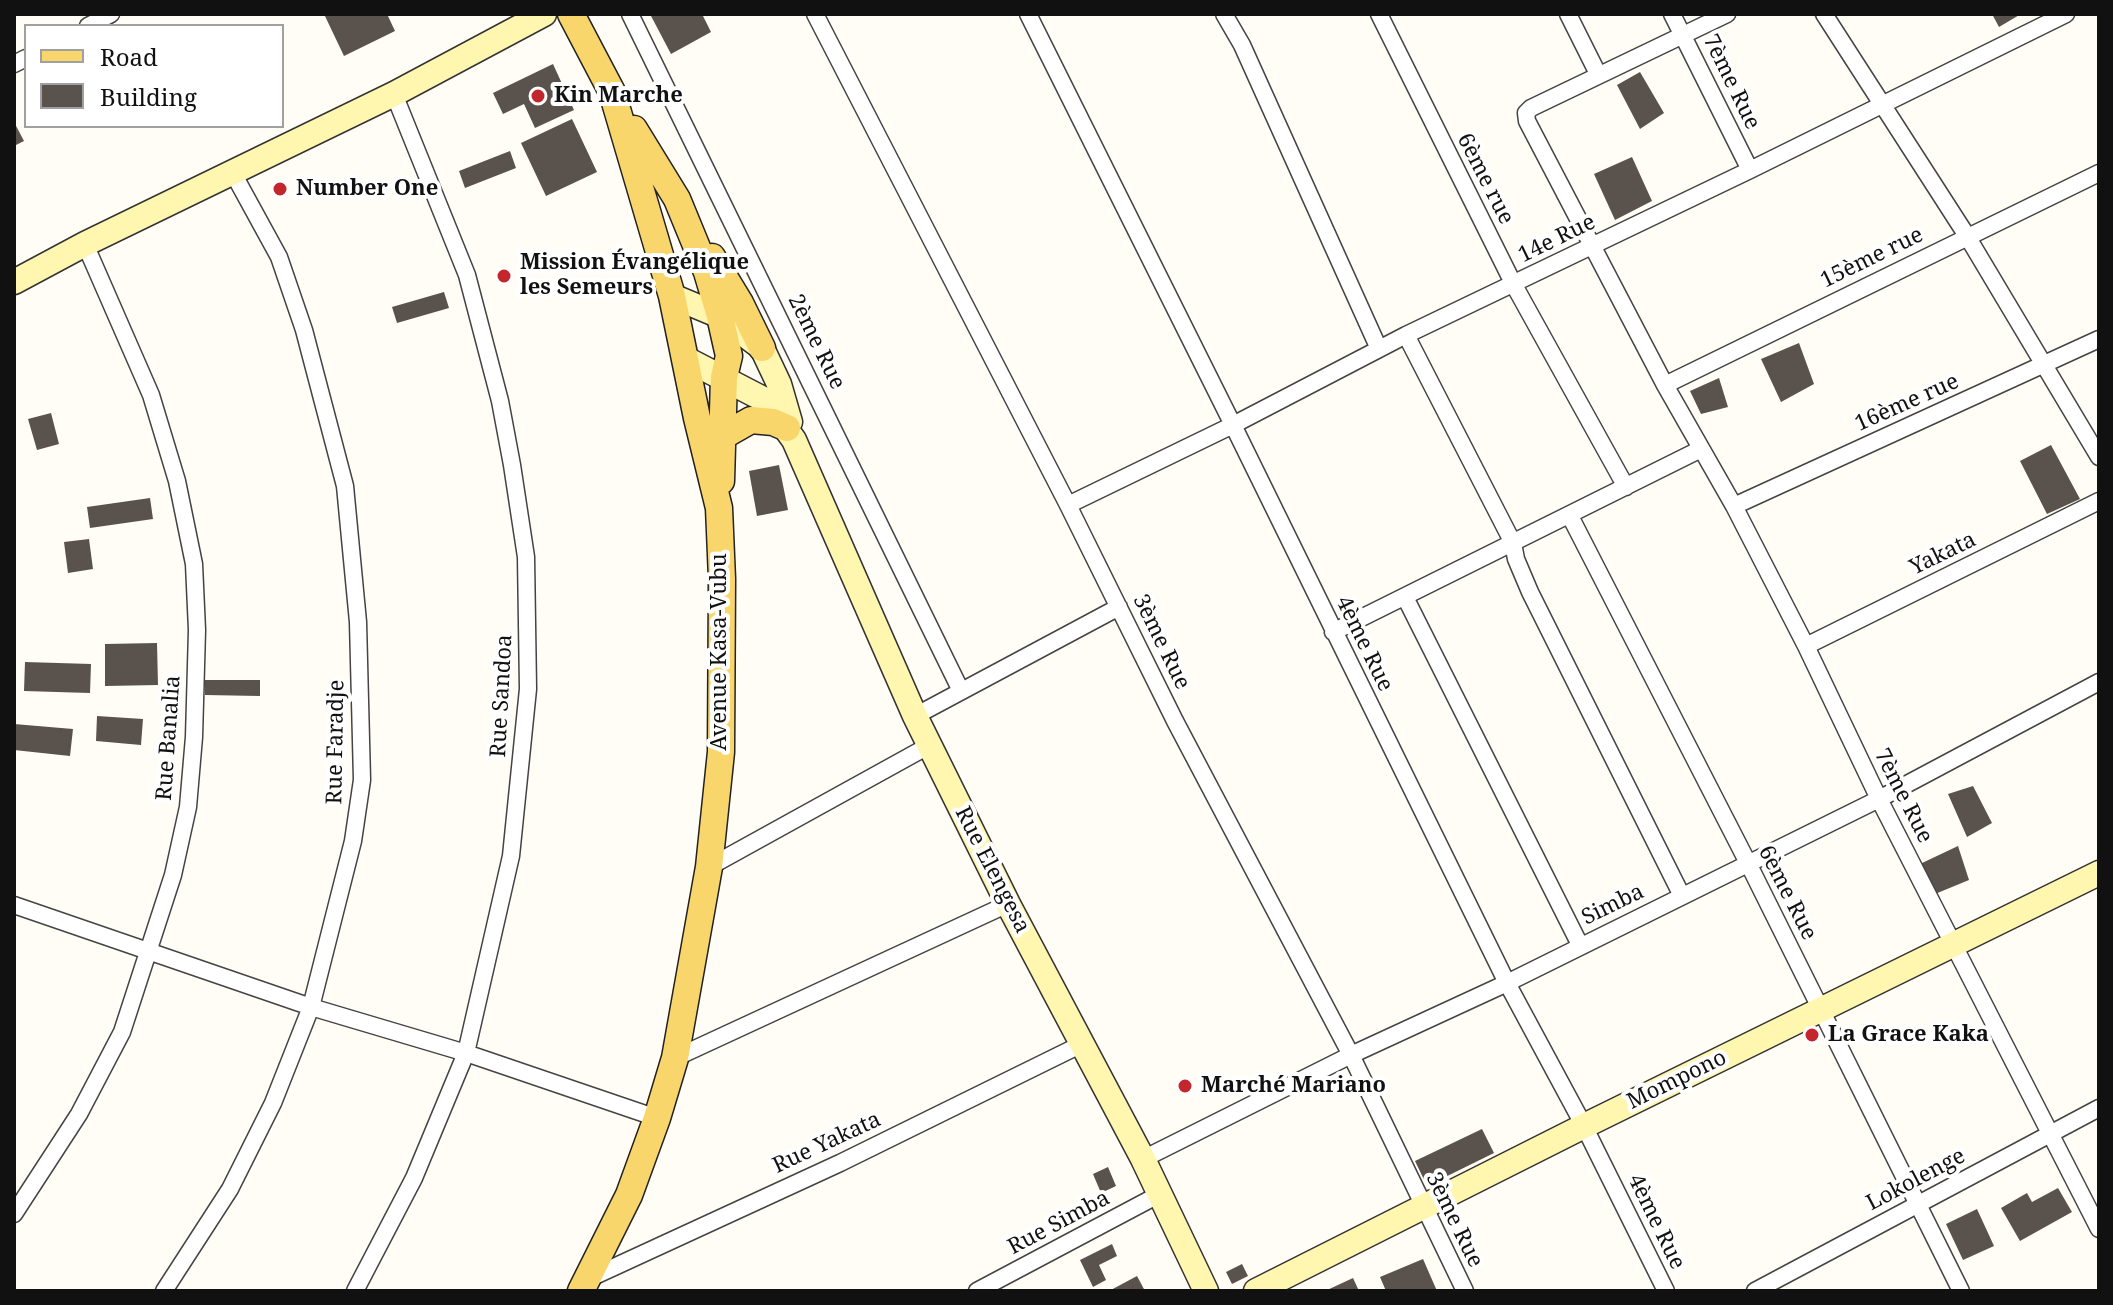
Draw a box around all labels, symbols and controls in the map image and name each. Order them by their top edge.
legend [24,24,284,128]
street label: 7ème Rue [1697,30,1765,134]
text: Road [100,40,158,73]
text: Building [100,80,197,113]
place label: Kin Marche [554,83,683,109]
marker: Kin Marche [529,87,547,105]
street label: 6ème rue [1451,129,1519,229]
place label: Number One [296,176,438,202]
marker: Number One [271,180,289,198]
street label: 14e Rue [1514,209,1600,269]
street label: 15ème rue [1816,222,1928,294]
place label: Mission Évangélique les Semeurs [520,250,749,302]
marker: Mission Évangélique les Semeurs [495,267,513,285]
street label: 2ème Rue [782,290,850,394]
street label: 16ème rue [1851,368,1963,438]
street label: Yakata [1906,527,1980,581]
street label: Avenue Kasa-Vubu [707,553,733,751]
street label: 3ème Rue [1127,590,1195,694]
street label: 4ème Rue [1330,592,1398,696]
street label: Rue Sandoa [486,634,518,758]
street label: Rue Banalia [151,674,187,802]
street label: Rue Faradje [322,679,350,805]
street label: 7ème Rue [1868,744,1938,848]
street label: Rue Elengesa [949,802,1035,938]
street label: 6ème Rue [1752,841,1822,945]
street label: Simba [1578,879,1648,931]
place label: La Grace Kaka [1828,1022,1989,1048]
marker: La Grace Kaka [1803,1026,1821,1044]
street label: Mompono [1623,1045,1731,1115]
place label: Marché Mariano [1201,1073,1386,1099]
marker: Marché Mariano [1176,1077,1194,1095]
street label: Rue Yakata [769,1107,885,1179]
street label: Lokolenge [1862,1143,1970,1217]
street label: 3ème Rue [1420,1168,1488,1272]
street label: 4ème Rue [1622,1170,1690,1274]
street label: Rue Simba [1004,1185,1114,1261]

